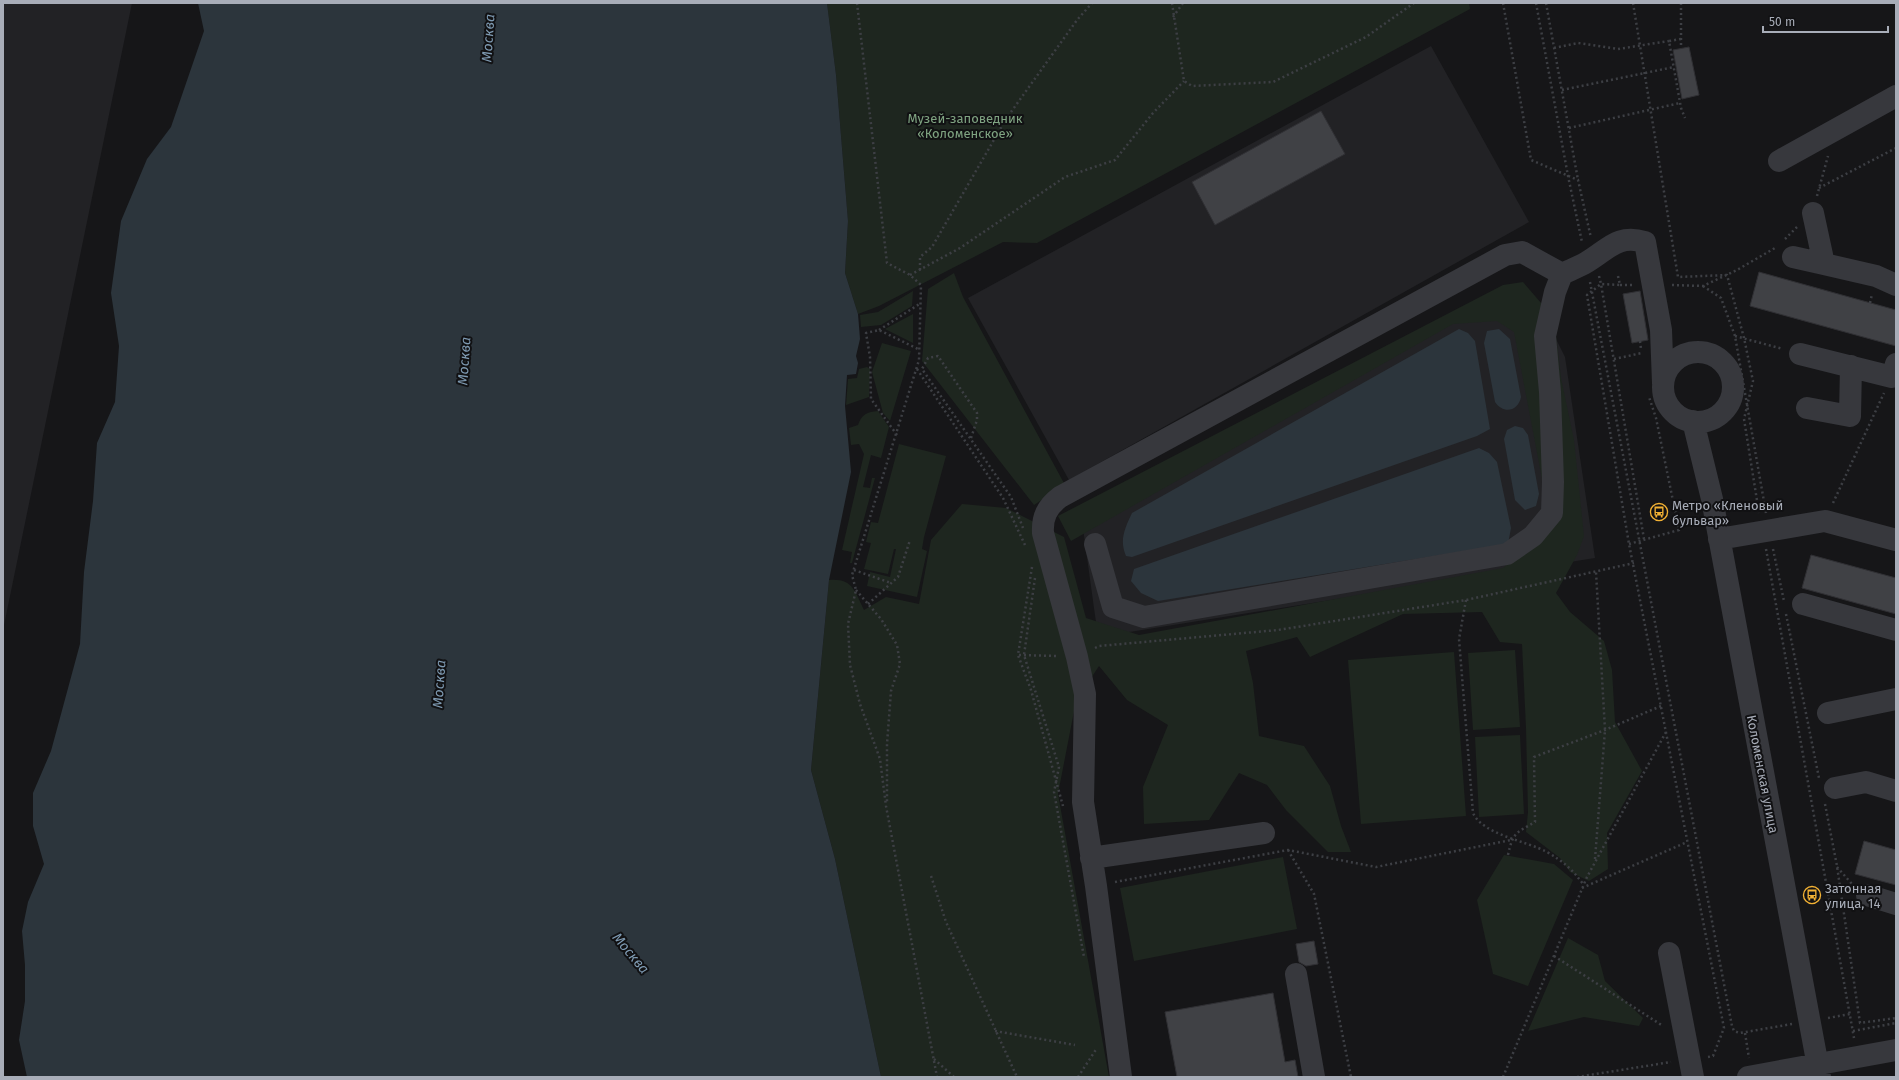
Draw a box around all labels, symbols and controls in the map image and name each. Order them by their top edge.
scale bar [1763,8,1888,34]
water label: Москва [478,13,499,63]
text: 50 m [1769,15,1795,29]
park label: Музей-заповедник «Коломенское» [907,111,1023,141]
water label: Москва [454,336,475,386]
place label: Метро «Кленовый бульвар» [1672,498,1783,528]
bus stop icon: Метро «Кленовый бульвар» [1649,502,1669,522]
water label: Москва [429,659,450,709]
street label: Коломенская улица [1744,714,1781,835]
place label: Затонная улица, 14 [1825,881,1881,911]
bus stop icon: Затонная улица, 14 [1802,885,1822,905]
water label: Москва [609,929,653,977]

